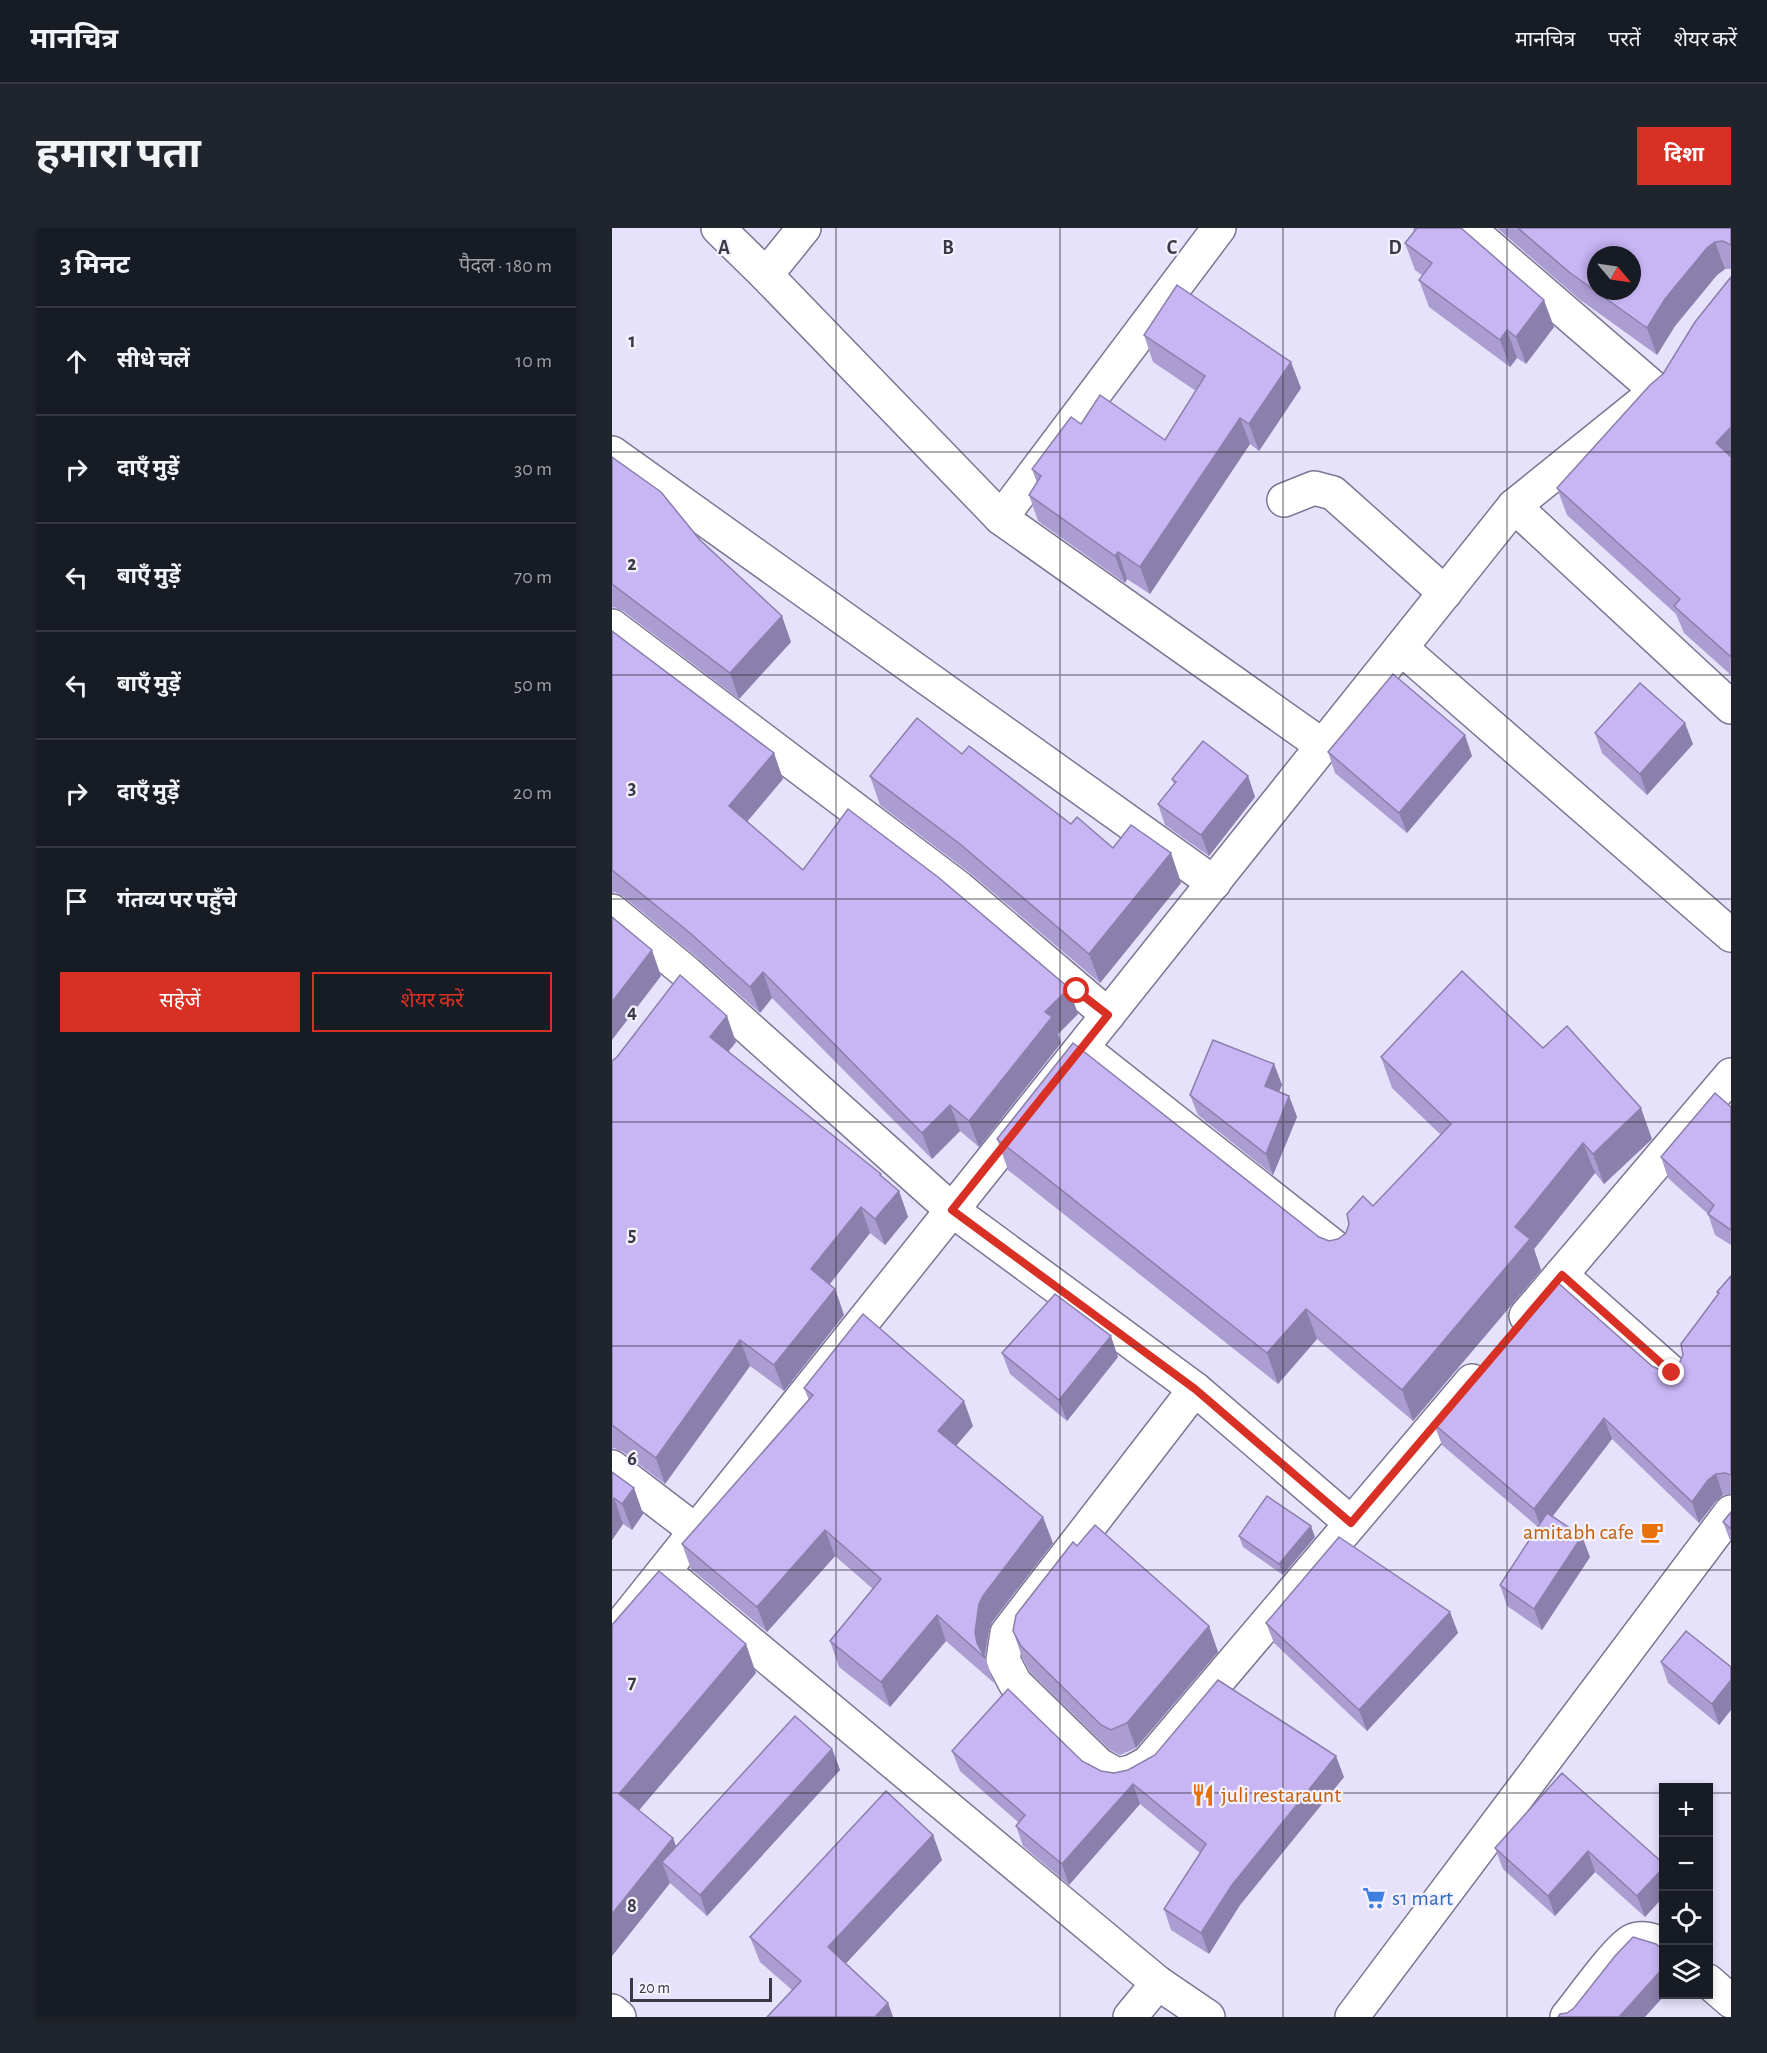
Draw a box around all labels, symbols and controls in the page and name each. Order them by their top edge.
text: मानचित्र [30,26,118,54]
text: मानचित्र [1515,29,1575,50]
text: परतें [1608,29,1641,50]
text: शेयर करें [1674,29,1737,50]
button: दिशा [1637,127,1731,185]
text: हमारा पता [36,133,201,175]
text: A [718,238,730,258]
text: B [942,238,954,258]
text: C [1167,238,1178,258]
text: D [1388,238,1402,258]
north arrow [1587,246,1641,300]
text: 3 मिनट [60,252,130,278]
text: पैदल · 180 m [459,256,552,276]
text: 1 [628,331,636,351]
icon: ahead [60,345,93,378]
text: सीधे चलें [117,349,190,371]
text: 10 m [515,351,552,371]
icon: right [60,453,93,486]
text: दाएँ मुड़ें [117,457,179,479]
text: 30 m [514,459,552,479]
text: 2 [627,554,637,574]
icon: left [60,561,93,594]
text: बाएँ मुड़ें [117,565,181,587]
text: 70 m [514,567,552,587]
icon: left [60,669,93,702]
text: बाएँ मुड़ें [117,673,181,695]
text: 50 m [514,675,552,695]
icon: right [60,777,93,810]
text: 3 [628,778,636,798]
text: दाएँ मुड़ें [117,781,179,803]
text: 20 m [513,783,552,803]
icon: arrive [60,885,93,918]
text: गंतव्य पर पहुँचे [117,889,237,911]
button: सहेजें [60,972,300,1032]
button: शेयर करें [312,972,552,1032]
route start [1063,977,1089,1003]
text: 4 [627,1002,637,1022]
text: 5 [628,1225,636,1245]
route end [1658,1359,1684,1385]
text: 6 [627,1449,637,1469]
cafe icon: amitabh cafe [1639,1519,1665,1545]
place label: amitabh cafe [1523,1521,1634,1543]
text: 7 [628,1672,637,1692]
restaurant icon: juli restaraunt [1190,1782,1216,1808]
map controls [1659,1783,1713,1999]
button: + [1659,1783,1713,1837]
place label: juli restaraunt [1221,1784,1341,1806]
button: − [1659,1837,1713,1891]
supermarket icon: s1 mart [1361,1885,1387,1911]
place label: s1 mart [1392,1887,1453,1909]
button: locate [1659,1891,1713,1945]
text: 8 [627,1896,637,1916]
button: layers [1659,1945,1713,1999]
scale bar [630,1975,772,2002]
text: 20 m [639,1980,670,1996]

